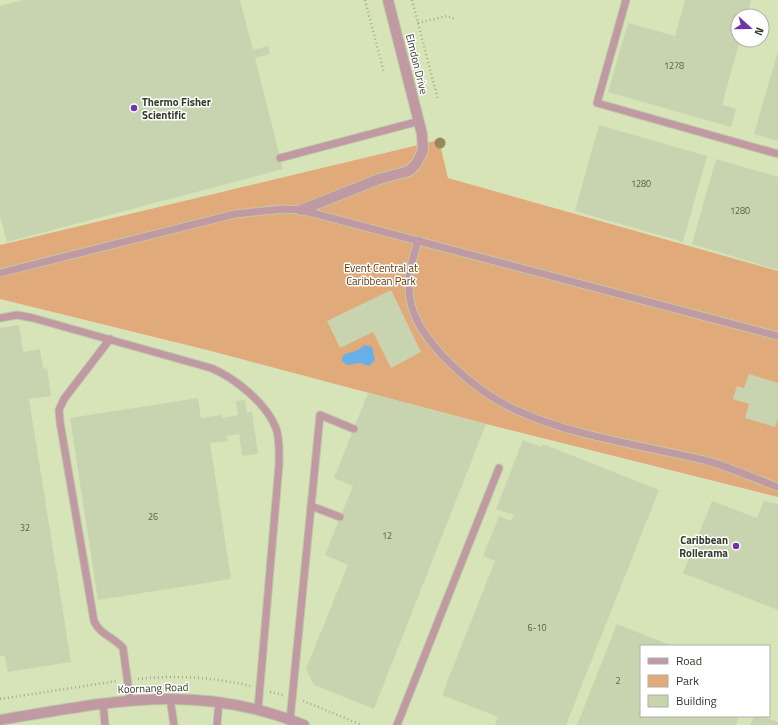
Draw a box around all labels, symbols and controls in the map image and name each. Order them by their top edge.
north arrow [730,8,770,48]
text: N [751,25,768,38]
street label: Elmdon Drive [402,32,432,96]
house number: 1278 [664,59,684,72]
place label: Thermo Fisher Scientific [142,94,211,123]
marker: Thermo Fisher Scientific [129,103,139,113]
house number: 1280 [631,177,651,190]
house number: 1280 [730,204,750,217]
park label: Event Central at Caribbean Park [344,260,418,289]
house number: 26 [148,510,158,523]
house number: 32 [20,521,30,534]
house number: 12 [382,529,392,542]
place label: Caribbean Rollerama [679,532,728,561]
marker: Caribbean Rollerama [731,541,741,551]
house number: 6-10 [527,621,547,634]
legend [640,645,770,717]
text: Road [676,651,702,670]
text: Park [676,671,699,690]
house number: 2 [615,674,621,687]
street label: Koornang Road [117,679,189,697]
text: Building [676,691,717,710]

